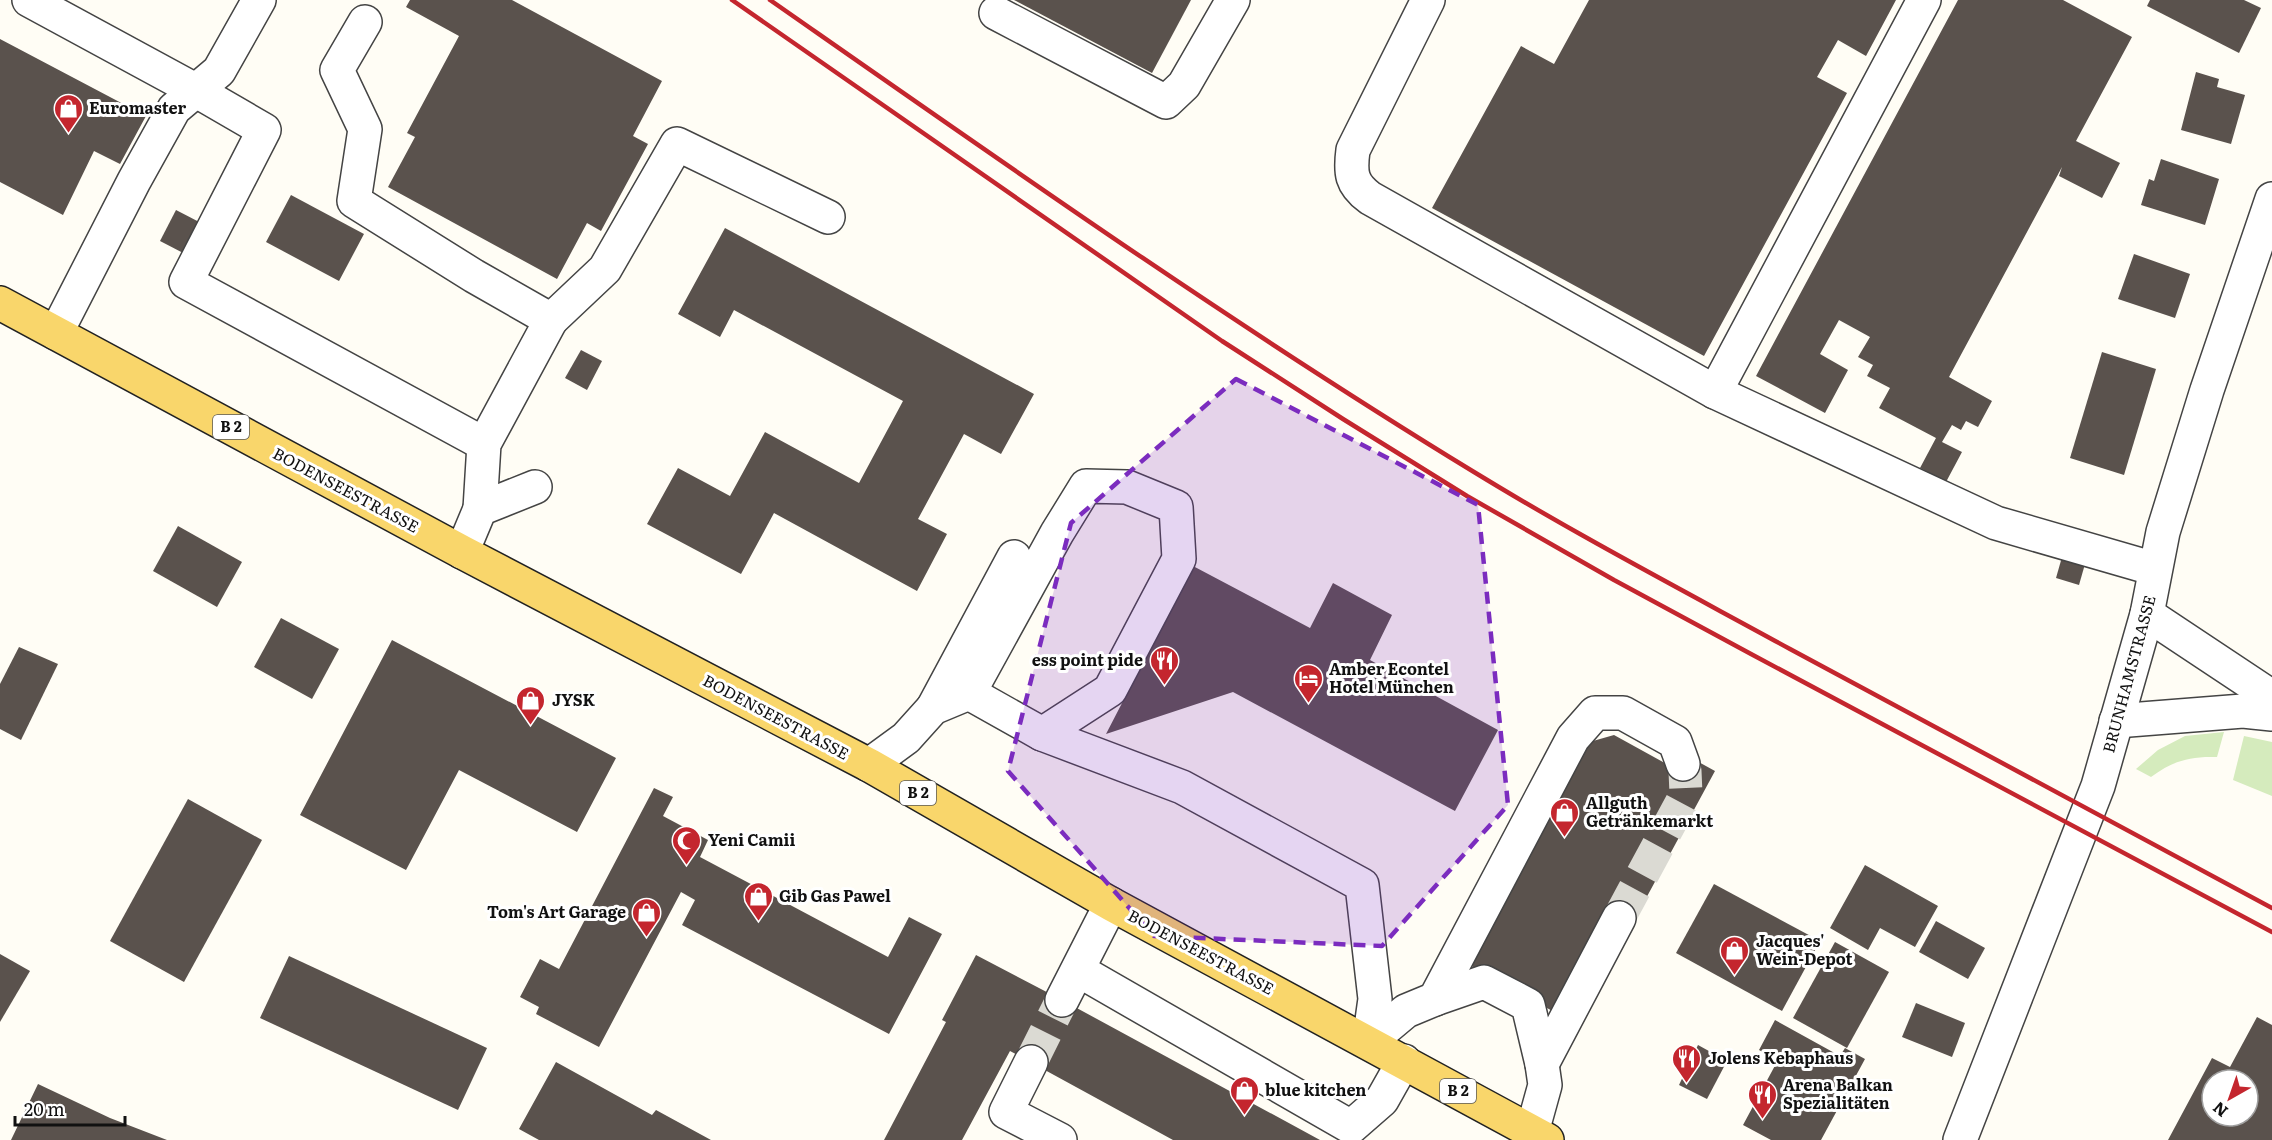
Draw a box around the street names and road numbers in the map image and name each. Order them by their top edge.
road number: B 2 [213,415,249,439]
street label: BODENSEESTRASSE [269,440,424,538]
street label: BRUNHAMSTRASSE [2095,592,2161,755]
street label: BODENSEESTRASSE [699,667,854,765]
road number: B 2 [900,781,936,805]
street label: BODENSEESTRASSE [1124,902,1279,1000]
road number: B 2 [1440,1079,1476,1103]

